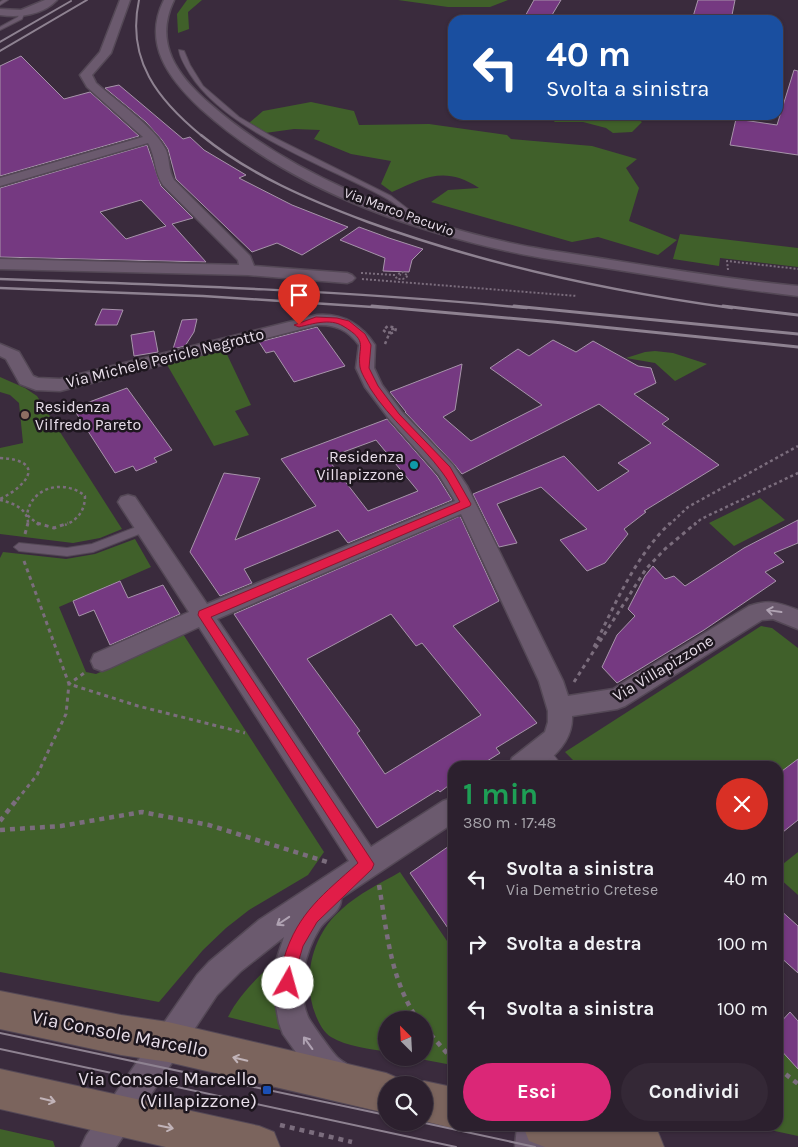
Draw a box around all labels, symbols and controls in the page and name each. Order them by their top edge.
text: 40 m [546,34,631,75]
icon: left [463,35,528,100]
text: Svolta a sinistra [546,76,709,102]
street label: Via Marco Pacuvio [342,184,456,240]
pin [278,274,320,325]
icon: arrive [285,281,313,309]
street label: Via Michele Pericle Negrotto [64,324,266,392]
place label: Residenza Vilfredo Pareto [35,397,141,434]
marker: Residenza Vilfredo Pareto [19,409,31,421]
place label: Residenza Villapizzone [317,447,404,484]
marker: Residenza Villapizzone [408,459,420,471]
one-way arrow [766,606,782,616]
street label: Via Villapizzone [609,631,717,705]
text: 1 min [463,776,538,812]
button: close [716,778,768,830]
text: 380 m · 17:48 [463,813,556,832]
text: Svolta a sinistra [506,858,654,880]
icon: left [463,865,491,893]
text: 40 m [724,868,768,890]
text: Via Demetrio Cretese [506,880,658,899]
one-way arrow [277,916,291,926]
icon: right [463,930,491,958]
text: Svolta a destra [506,933,642,955]
text: 100 m [717,933,768,955]
position arrow [261,956,313,1008]
icon: left [463,995,491,1023]
text: Svolta a sinistra [506,998,654,1020]
text: 100 m [717,998,768,1020]
street label: Via Console Marcello [30,1006,210,1062]
north arrow [378,1011,432,1066]
map controls [378,1011,433,1131]
one-way arrow [303,1036,313,1050]
one-way arrow [233,1054,249,1063]
button: Esci [463,1063,611,1121]
button: Condividi [621,1063,768,1121]
place label: Via Console Marcello (Villapizzone) [78,1068,257,1112]
button: search [378,1076,433,1131]
marker: Via Console Marcello (Villapizzone) [261,1084,273,1096]
one-way arrow [39,1096,55,1105]
one-way arrow [157,1123,173,1132]

